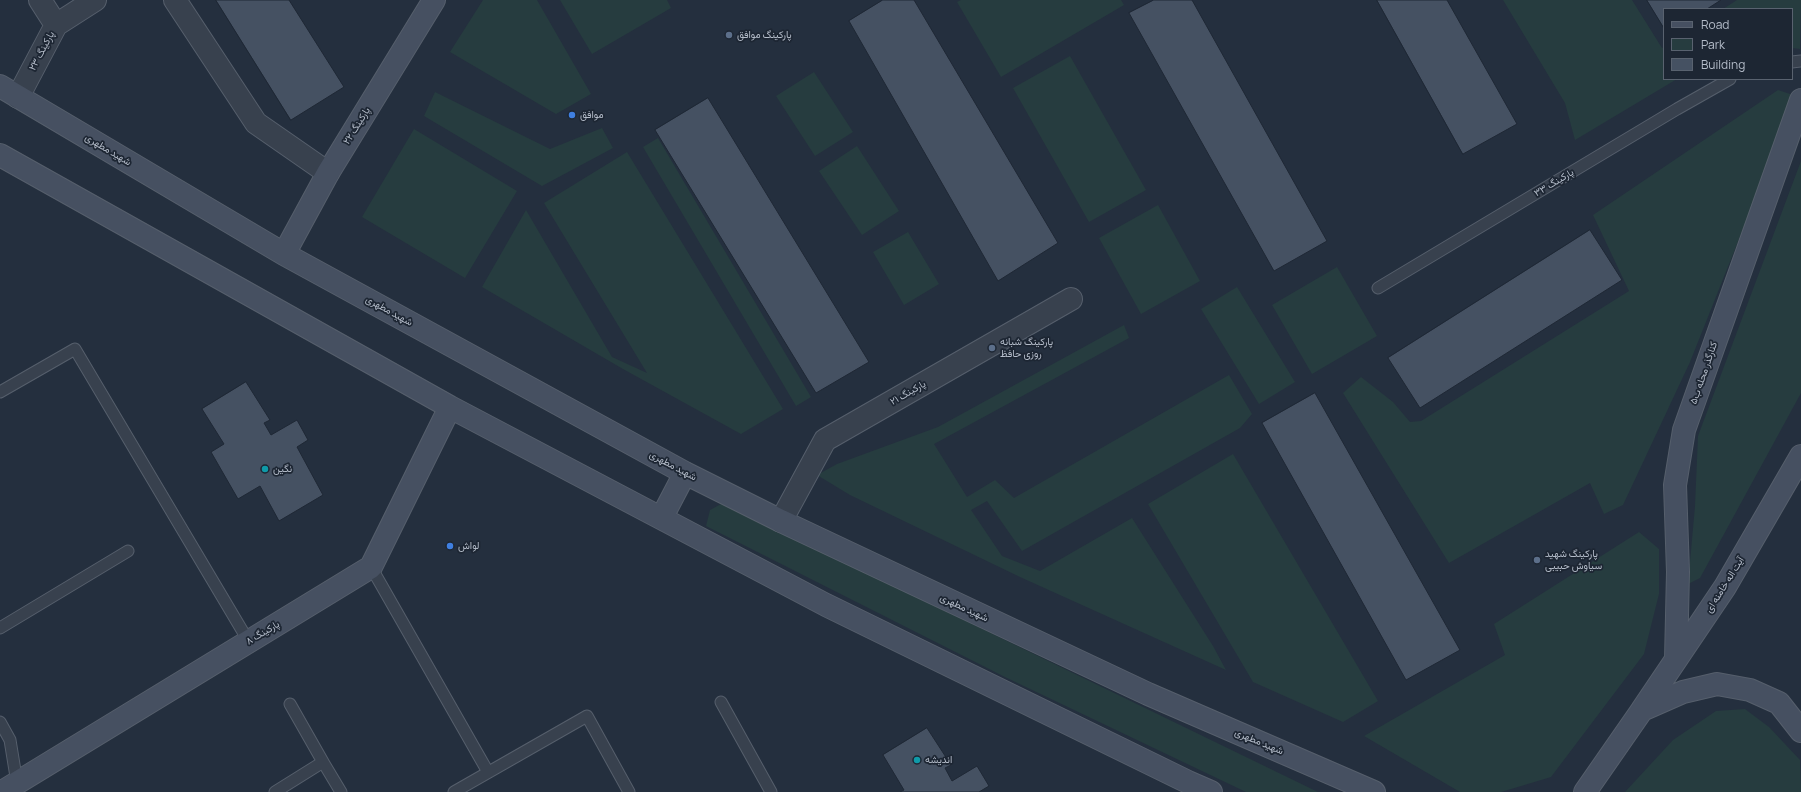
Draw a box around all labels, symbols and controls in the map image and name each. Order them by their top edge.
legend [1663,8,1793,80]
text: Road [1701,16,1729,33]
street label: پارکینگ ۲۳ [27,29,57,73]
place label: پارکینگ موافق [737,29,792,41]
marker: پارکینگ موافق [724,30,734,40]
text: Park [1701,36,1725,53]
text: Building [1701,56,1745,73]
street label: پارکینگ ۲۲ [341,105,373,147]
place label: موافق [580,109,604,121]
marker: موافق [567,110,577,120]
street label: شهید مطهری [83,132,133,168]
street label: پارکینگ ۳۳ [1532,166,1576,200]
street label: شهید مطهری [363,293,415,329]
place label: پارکینگ شبانه روزی حافظ [1000,336,1053,360]
street label: کنارگذر محله ب۵ [1688,340,1720,406]
marker: پارکینگ شبانه روزی حافظ [987,343,997,353]
street label: پارکینگ ۲۱ [888,378,928,408]
street label: شهید مطهری [647,449,699,483]
place label: نگین [273,463,292,475]
marker: نگین [260,464,270,474]
place label: لواش [458,540,479,552]
marker: لواش [445,541,455,551]
place label: پارکینگ شهید سیاوش حبیبی [1545,548,1602,572]
marker: پارکینگ شهید سیاوش حبیبی [1532,555,1542,565]
street label: آیت اله خامنه ای [1703,555,1747,615]
street label: شهید مطهری [938,592,990,624]
street label: پارکینگ ۸ [244,618,282,648]
street label: شهید مطهری [1233,726,1285,758]
place label: اندیشه [925,754,952,766]
marker: اندیشه [912,755,922,765]

